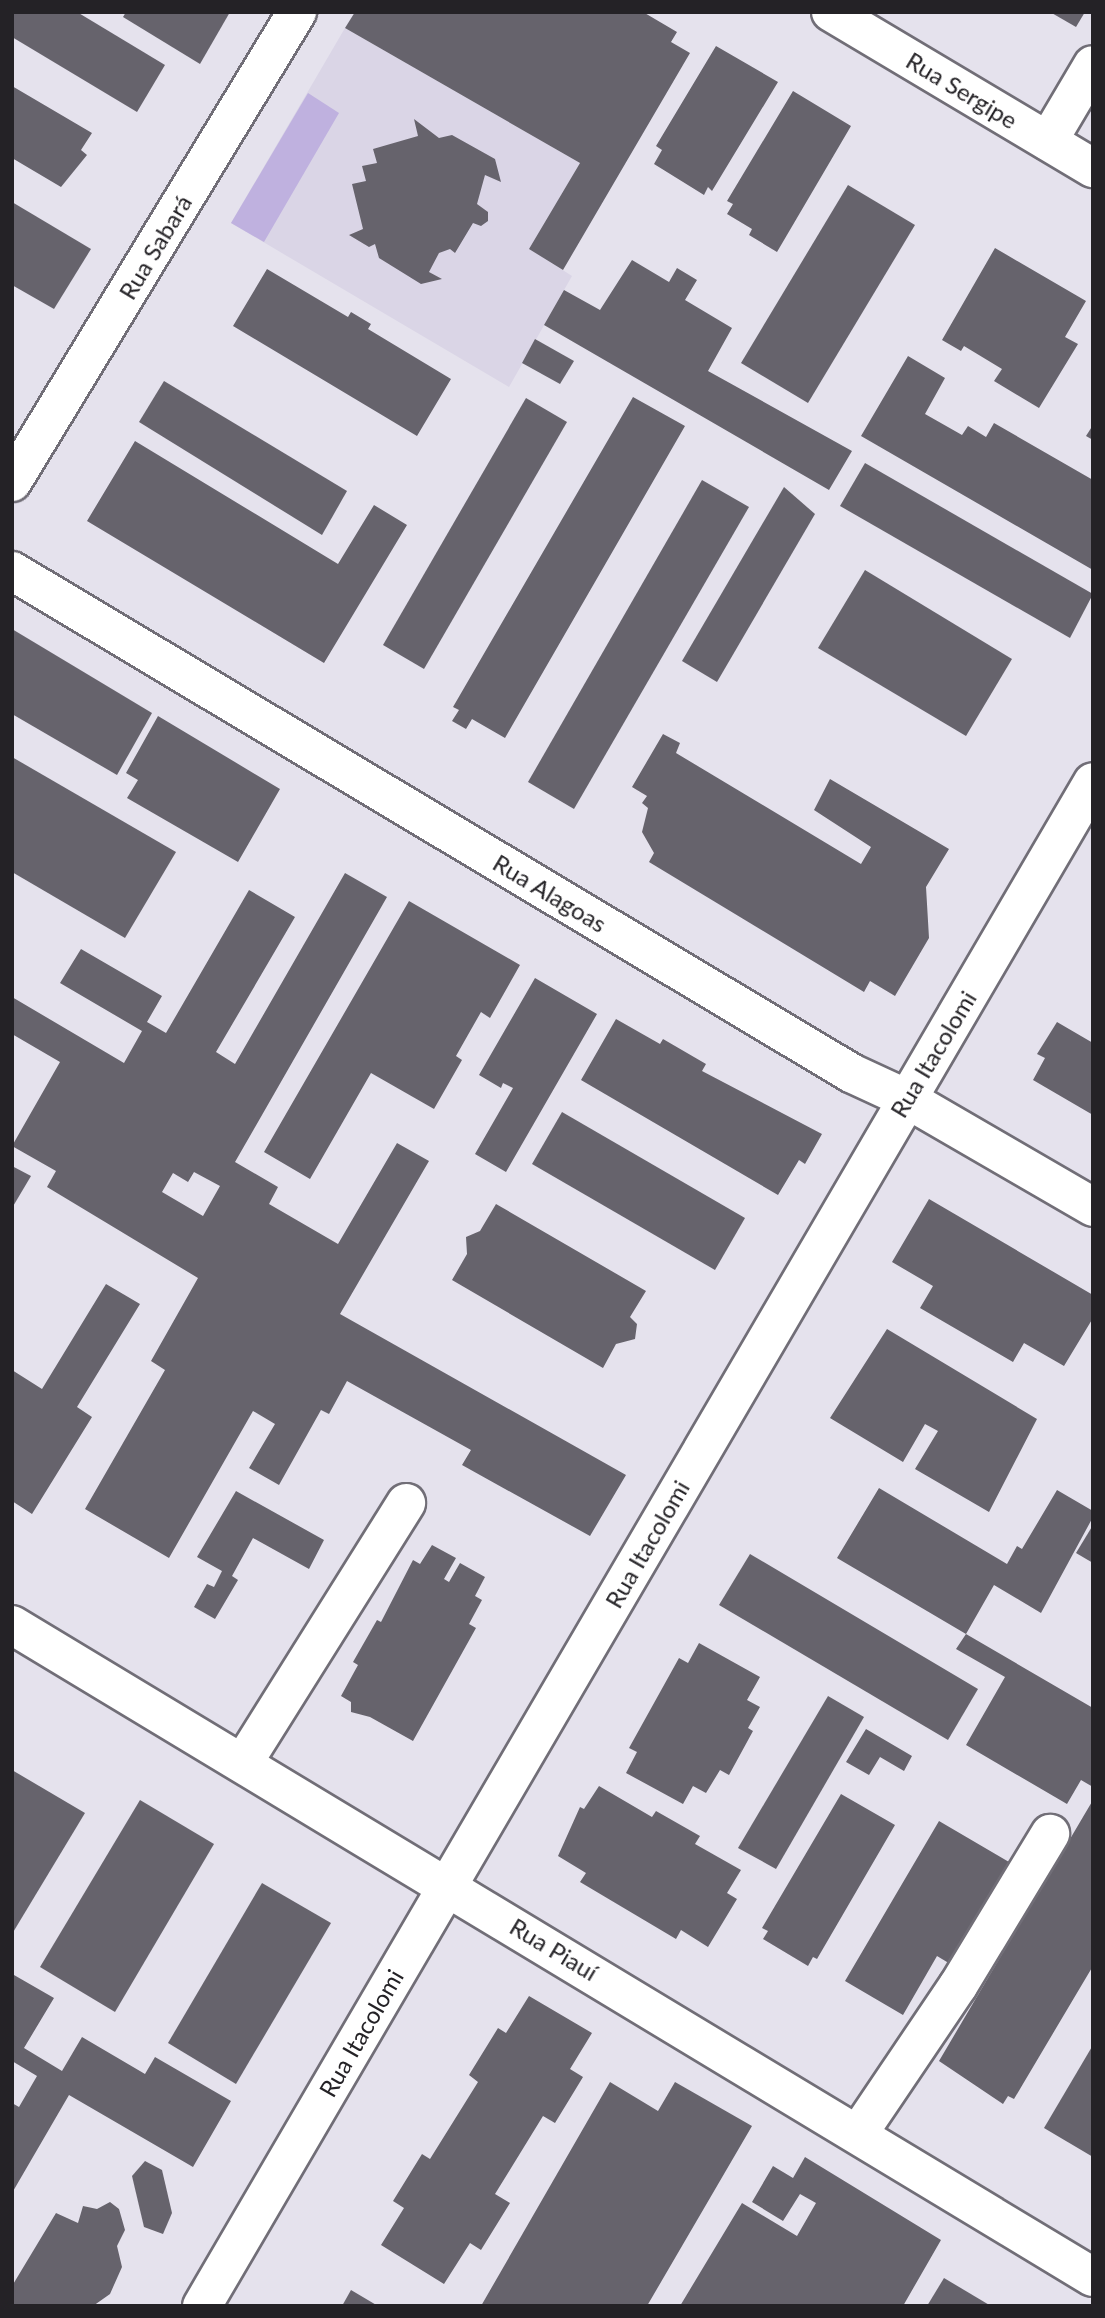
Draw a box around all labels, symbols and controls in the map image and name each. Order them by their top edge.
street label: Rua Sergipe [901,46,1023,134]
street label: Rua Sabará [113,190,197,304]
street label: Rua Alagoas [488,848,612,938]
street label: Rua Itacolomi [884,986,982,1122]
street label: Rua Itacolomi [599,1475,695,1613]
street label: Rua Piauí [505,1912,603,1986]
street label: Rua Itacolomi [313,1964,409,2102]

